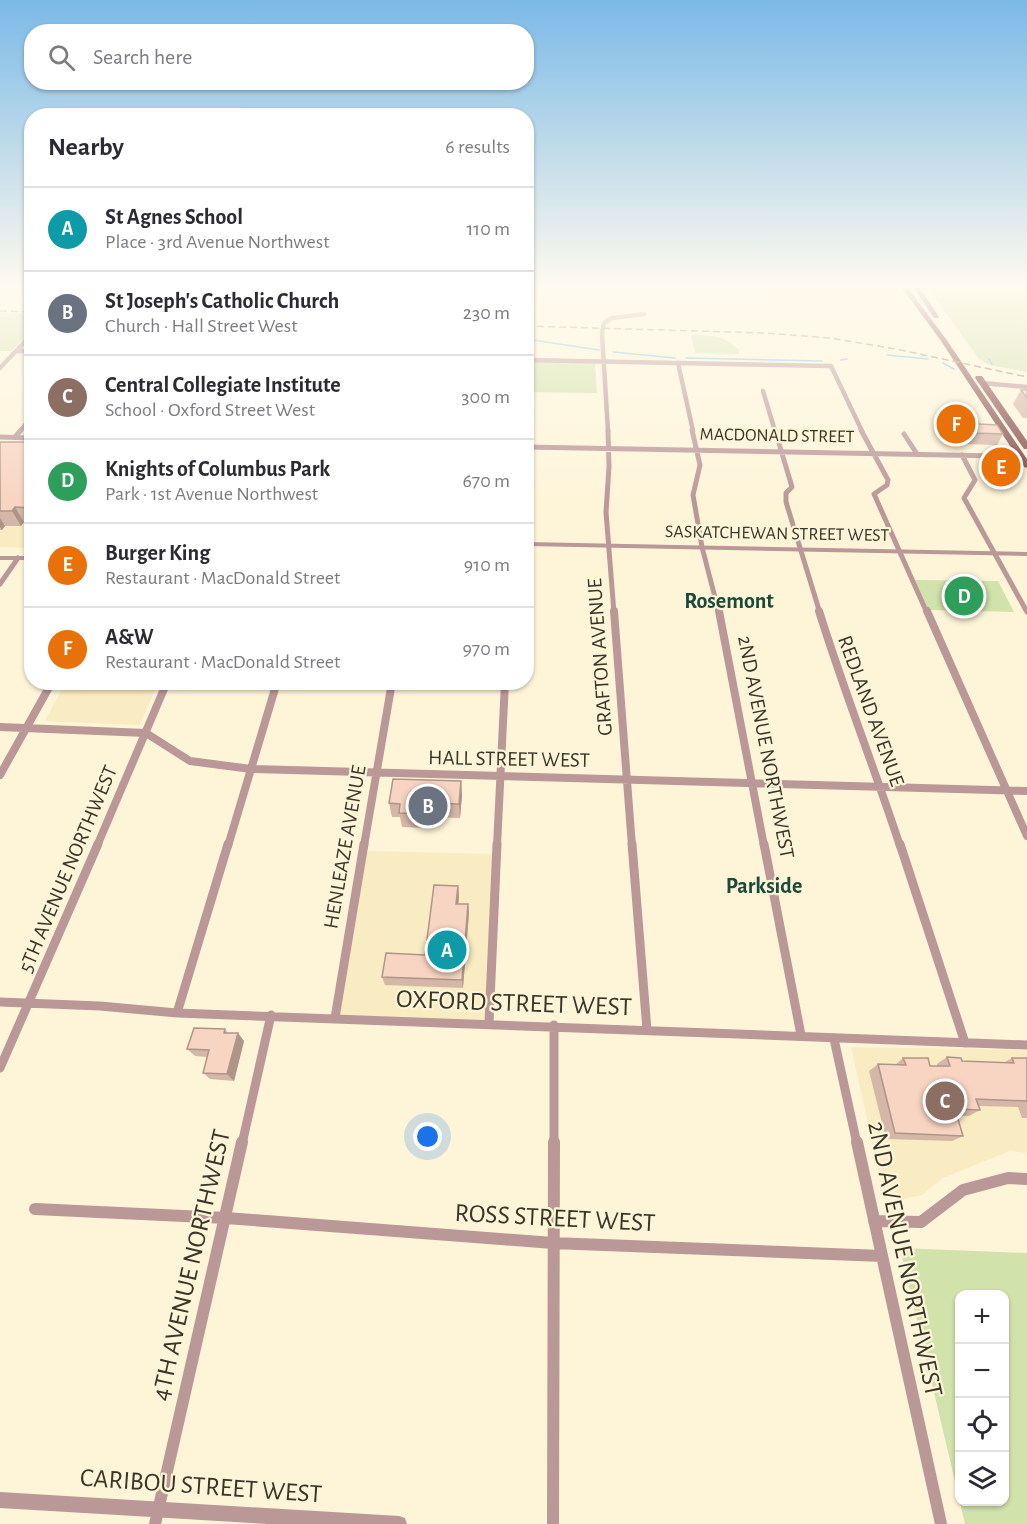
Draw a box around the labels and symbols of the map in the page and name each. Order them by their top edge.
pin: F [936,402,976,446]
street label: MACDONALD STREET [699,426,855,446]
pin: E [982,444,1020,490]
street label: SASKATCHEWAN STREET WEST [665,523,890,545]
pin: D [944,574,984,618]
street label: GRAFTON AVENUE [584,578,616,736]
district label: Rosemont [684,590,774,612]
street label: REDLAND AVENUE [834,633,908,789]
street label: 2ND AVENUE NORTHWEST [734,634,798,860]
street label: HALL STREET WEST [428,747,590,771]
street label: 5TH AVENUE NORTHWEST [15,762,121,976]
street label: HENLEAZE AVENUE [320,764,370,930]
pin: B [408,784,448,828]
district label: Parkside [726,875,802,897]
pin: A [428,928,466,972]
street label: OXFORD STREET WEST [396,986,633,1020]
pin: C [926,1078,964,1124]
street label: 2ND AVENUE NORTHWEST [863,1119,947,1399]
your location [413,1122,442,1151]
street label: 4TH AVENUE NORTHWEST [147,1127,235,1403]
street label: ROSS STREET WEST [454,1200,656,1236]
street label: CARIBOU STREET WEST [79,1465,323,1507]

